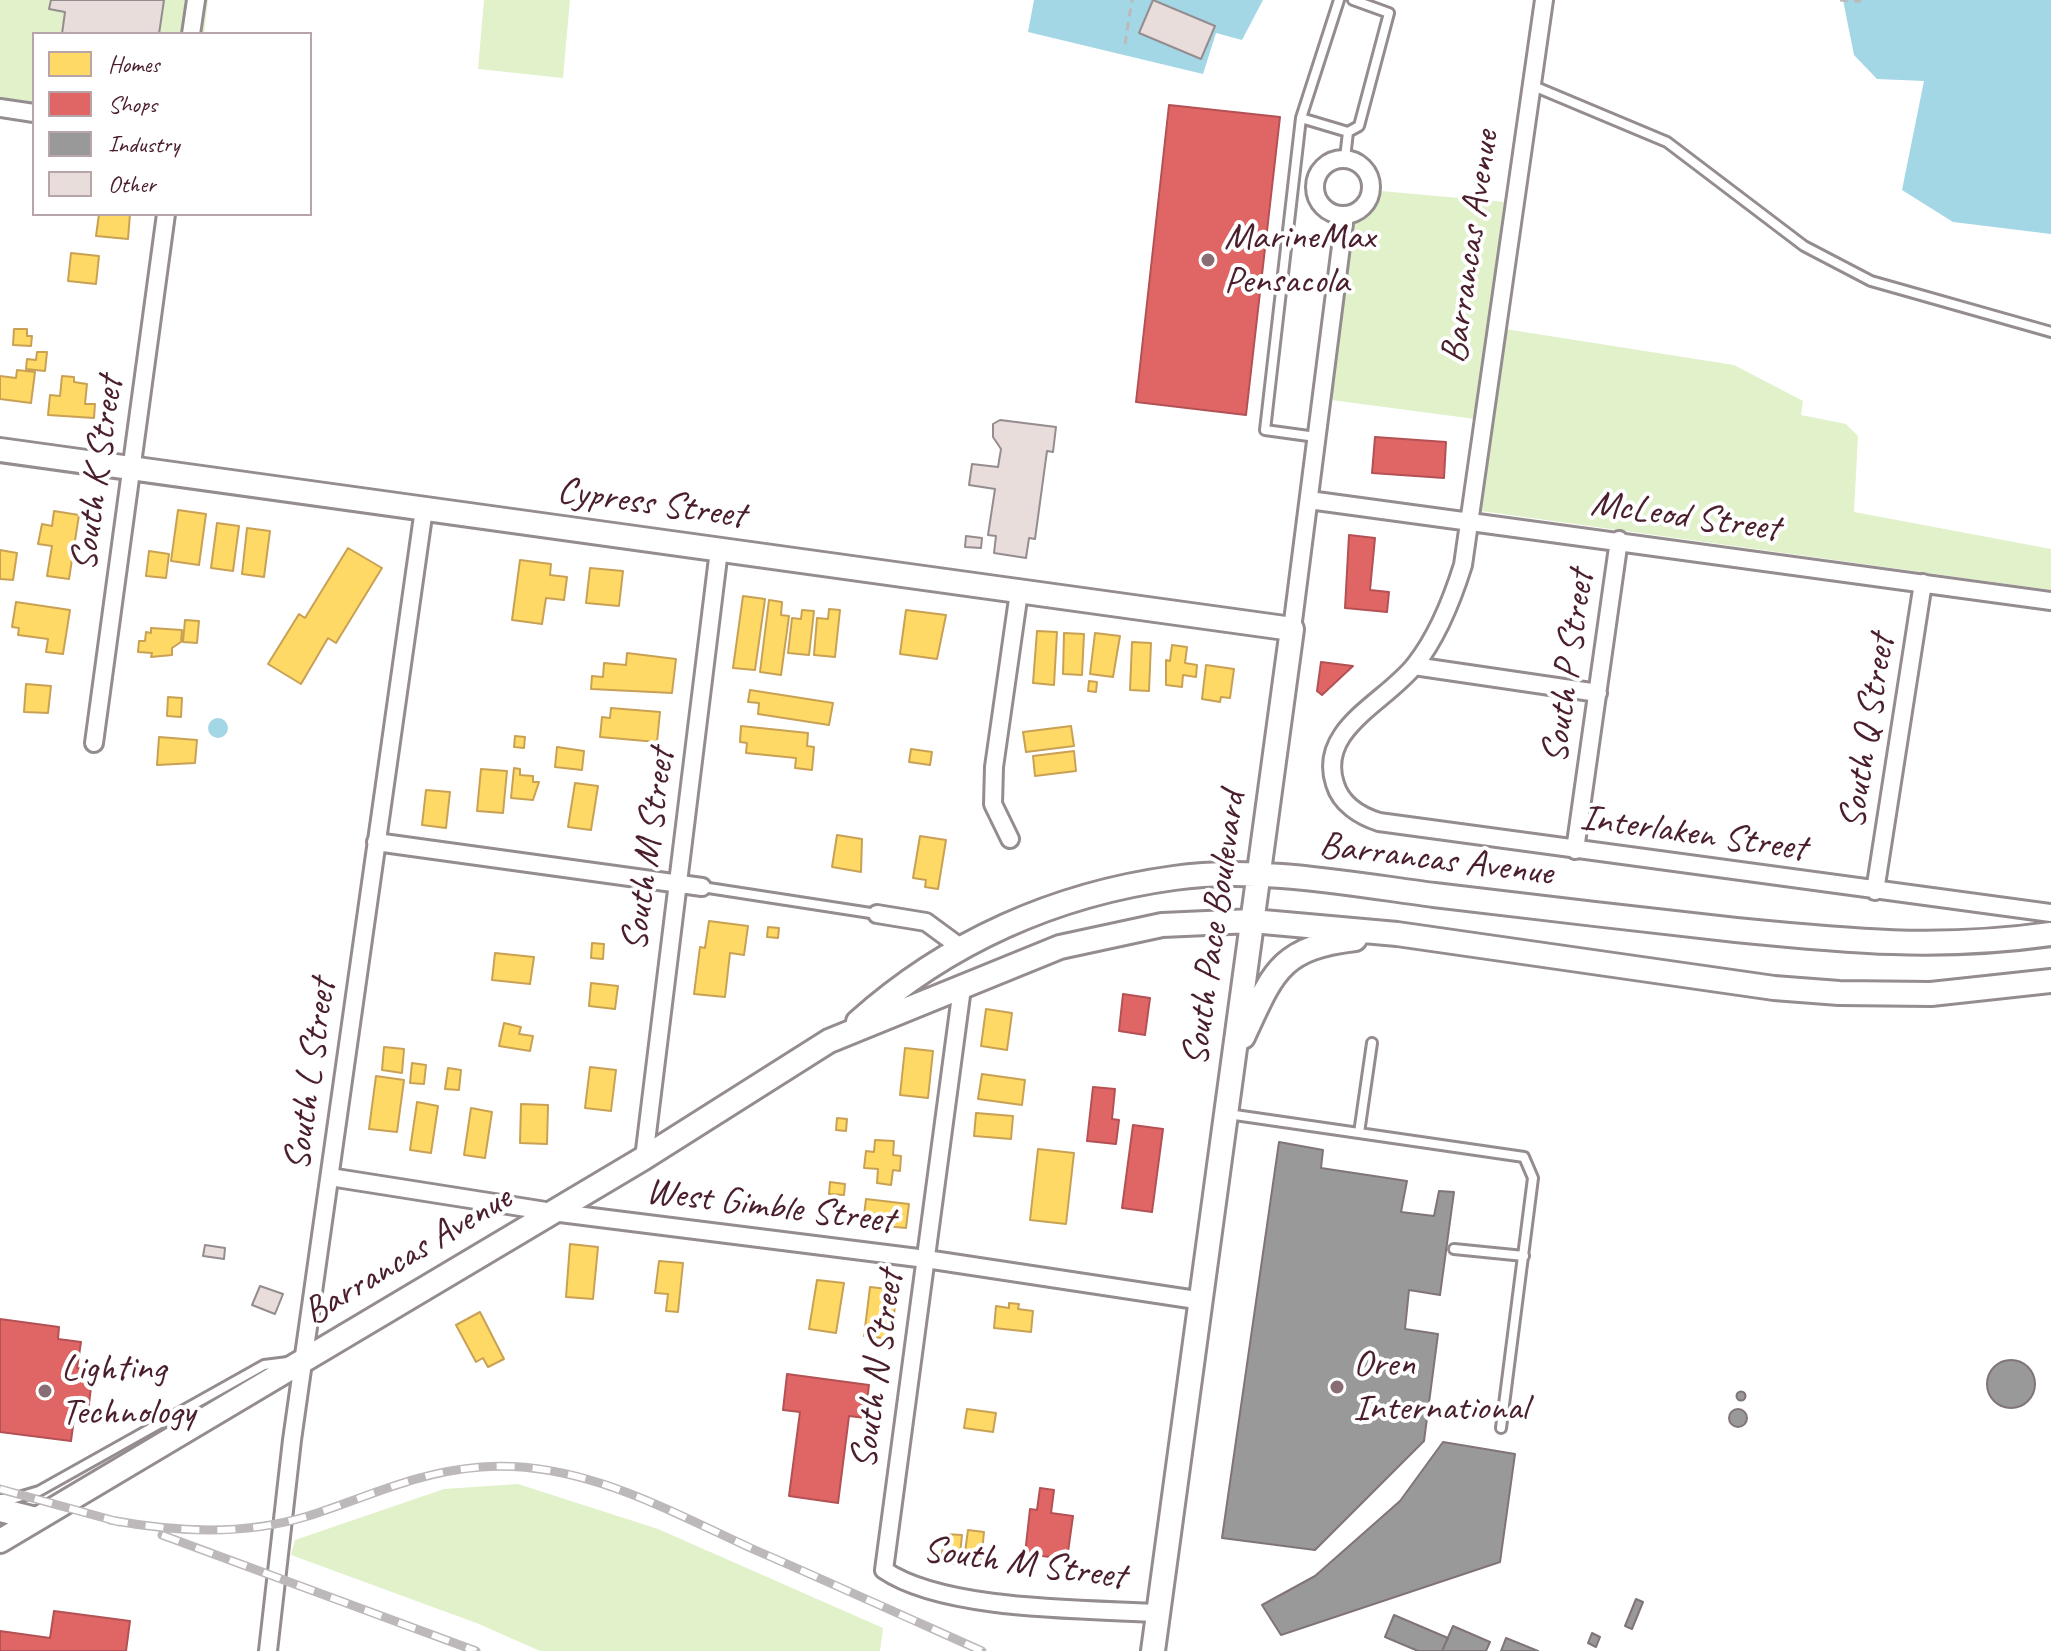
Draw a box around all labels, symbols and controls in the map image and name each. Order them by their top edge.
legend [32,32,312,216]
text: Homes [108,49,159,79]
text: Shops [108,89,157,119]
street label: Barrancas Avenue [1432,128,1510,366]
text: Industry [108,129,179,159]
text: Other [108,169,156,199]
place label: MarineMax Pensacola [1224,215,1375,304]
marker: MarineMax Pensacola [1199,251,1217,269]
street label: South K Street [62,374,134,574]
street label: Cypress Street [554,468,748,540]
street label: McLeod Street [1588,481,1782,553]
street label: South P Street [1533,568,1605,766]
street label: South Q Street [1830,632,1906,832]
street label: South M Street [612,746,686,954]
street label: South Pace Boulevard [1173,789,1257,1069]
street label: Interlaken Street [1577,796,1809,872]
street label: Barrancas Avenue [1317,823,1555,897]
street label: South L Street [275,976,347,1174]
street label: West Gimble Street [643,1169,897,1245]
street label: Barrancas Avenue [296,1176,520,1336]
street label: South N Street [842,1268,914,1472]
place label: Oren International [1353,1342,1528,1432]
place label: Lighting Technology [61,1346,195,1436]
marker: Oren International [1328,1378,1346,1396]
marker: Lighting Technology [36,1382,54,1400]
street label: South M Street [920,1527,1128,1601]

